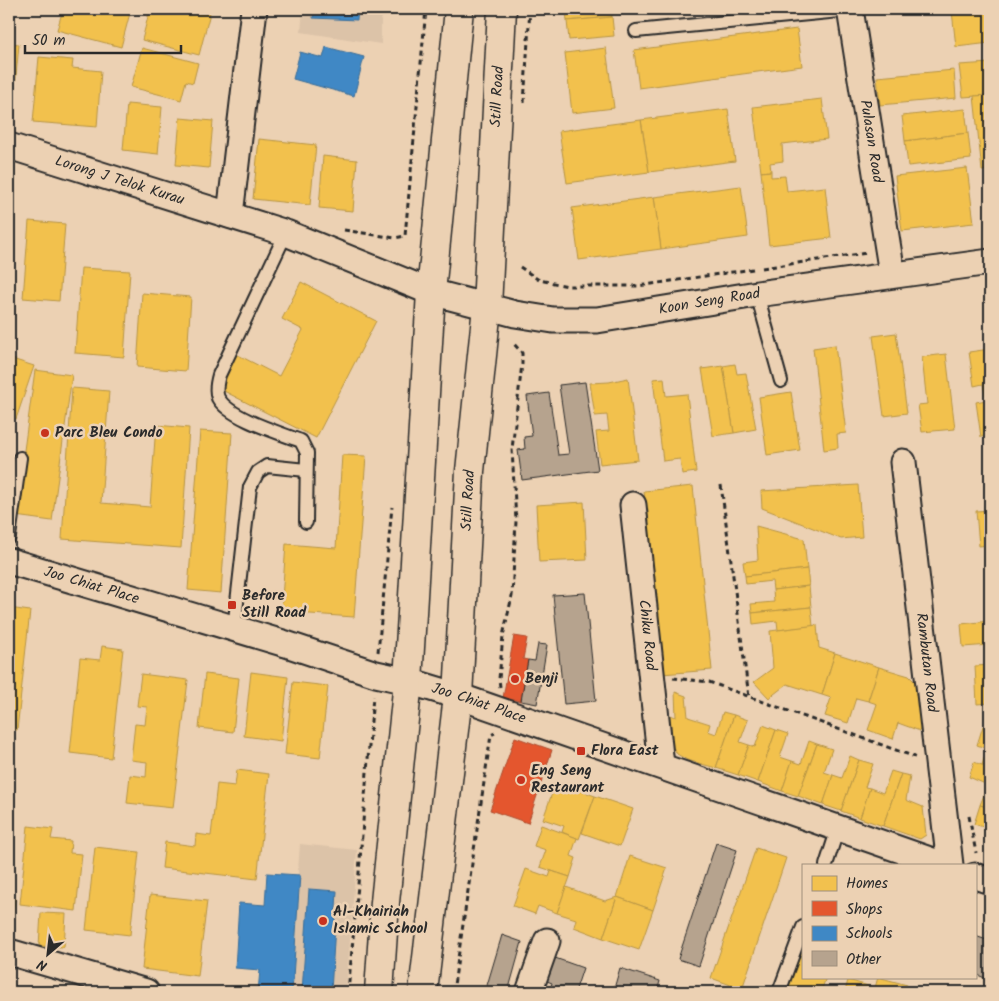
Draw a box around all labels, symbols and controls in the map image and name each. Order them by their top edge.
scale bar [25,22,181,54]
text: 50 m [32,29,66,53]
street label: Still Road [484,65,511,128]
street label: Pulasan Road [853,98,889,185]
street label: Lorong J Telok Kurau [52,149,187,212]
street label: Koon Seng Road [657,282,762,322]
place label: Parc Bleu Condo [55,421,163,445]
marker: Parc Bleu Condo [39,427,51,439]
street label: Still Road [455,469,482,531]
street label: Joo Chiat Place [41,560,142,611]
place label: Before Still Road [242,584,307,625]
marker: Before Still Road [226,599,238,611]
street label: Chiku Road [631,599,663,672]
street label: Rambutan Road [909,612,944,714]
place label: Benji [525,667,559,691]
marker: Benji [509,673,521,685]
street label: Joo Chiat Place [428,677,529,731]
place label: Flora East [591,739,659,763]
marker: Flora East [575,745,587,757]
place label: Eng Seng Restaurant [531,759,604,800]
marker: Eng Seng Restaurant [515,774,527,786]
legend [802,864,976,978]
text: Homes [846,872,889,896]
text: Shops [846,898,883,922]
place label: Al-Khairiah Islamic School [333,900,427,941]
marker: Al-Khairiah Islamic School [317,915,329,927]
text: Schools [846,922,893,946]
north arrow [22,928,72,978]
text: Other [846,948,882,972]
text: N [33,953,51,976]

